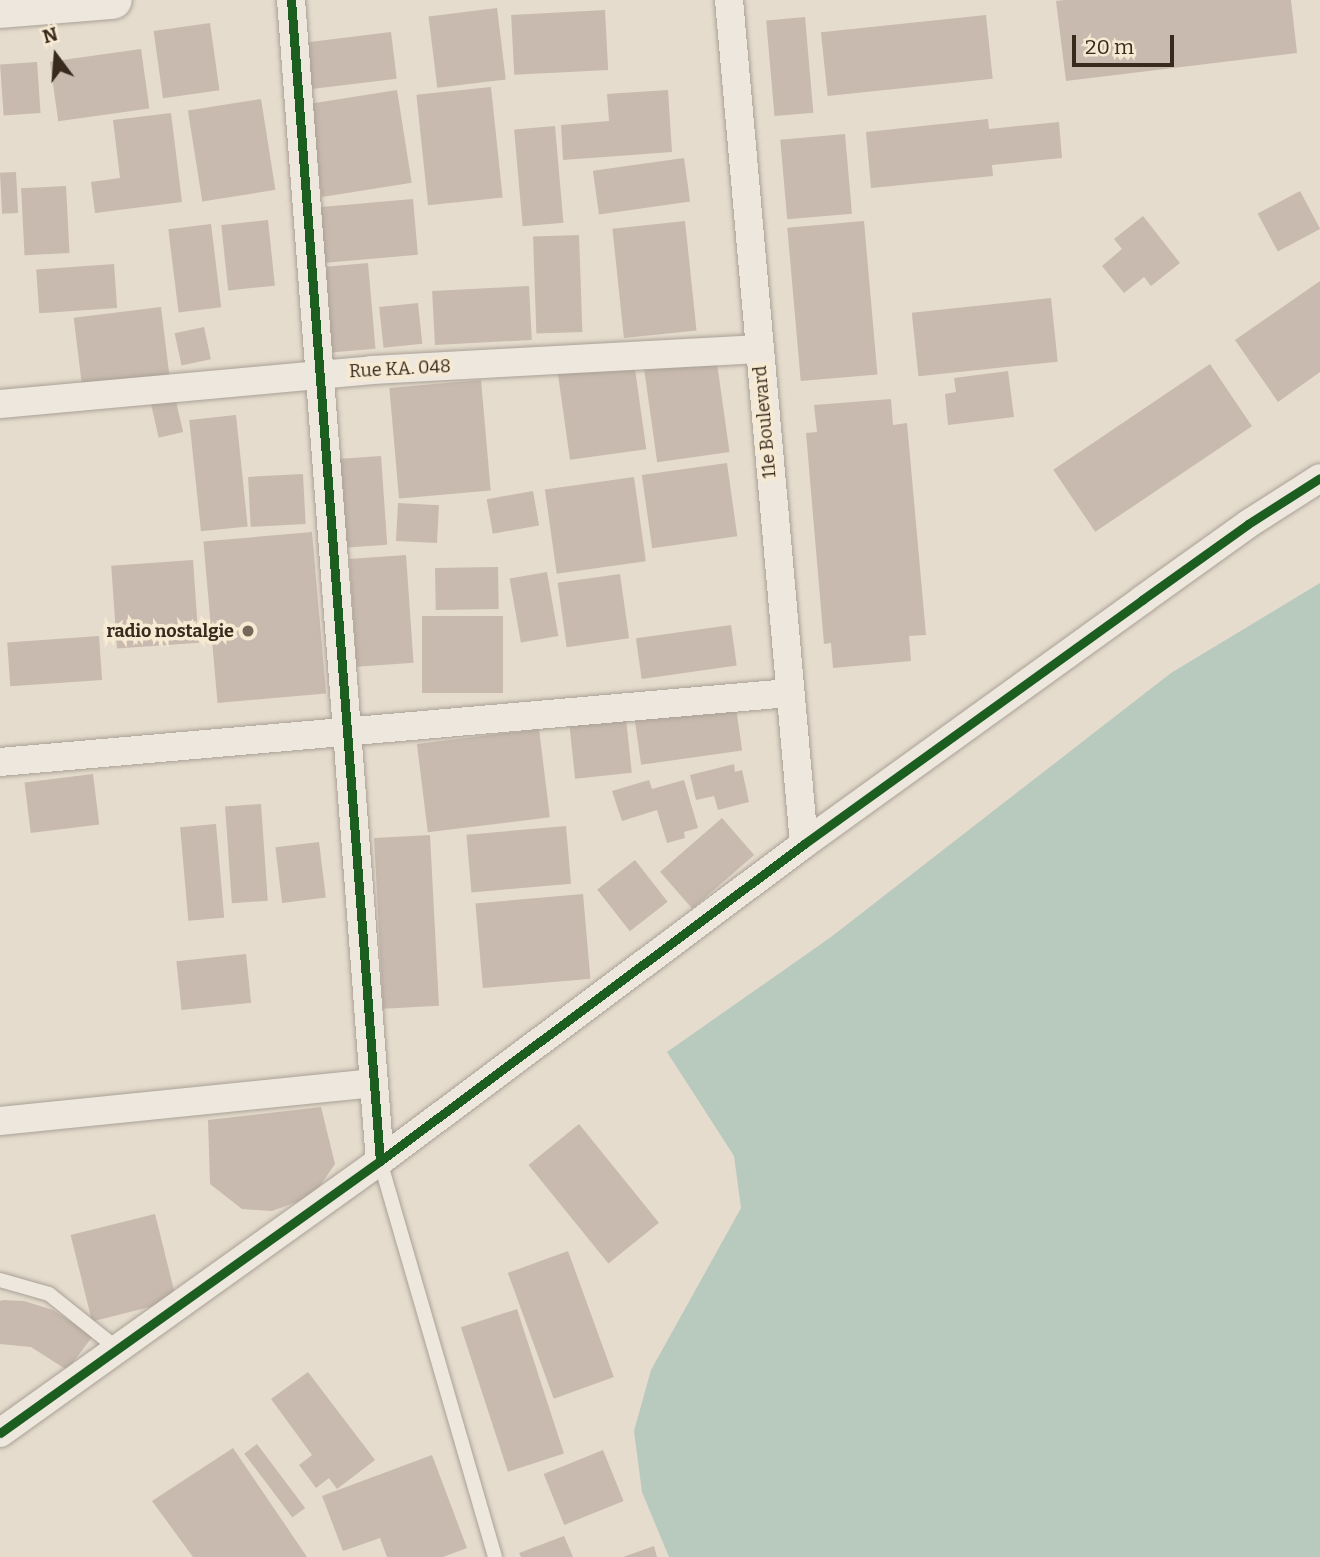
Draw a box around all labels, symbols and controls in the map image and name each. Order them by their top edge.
north arrow [21,21,91,91]
scale bar [1075,21,1176,65]
text: N [40,22,60,48]
text: 20 m [1085,34,1134,60]
street label: Rue KA. 048 [349,356,451,382]
street label: 11e Boulevard [749,365,781,479]
place label: radio nostalgie [106,620,234,642]
marker: radio nostalgie [240,623,256,639]

